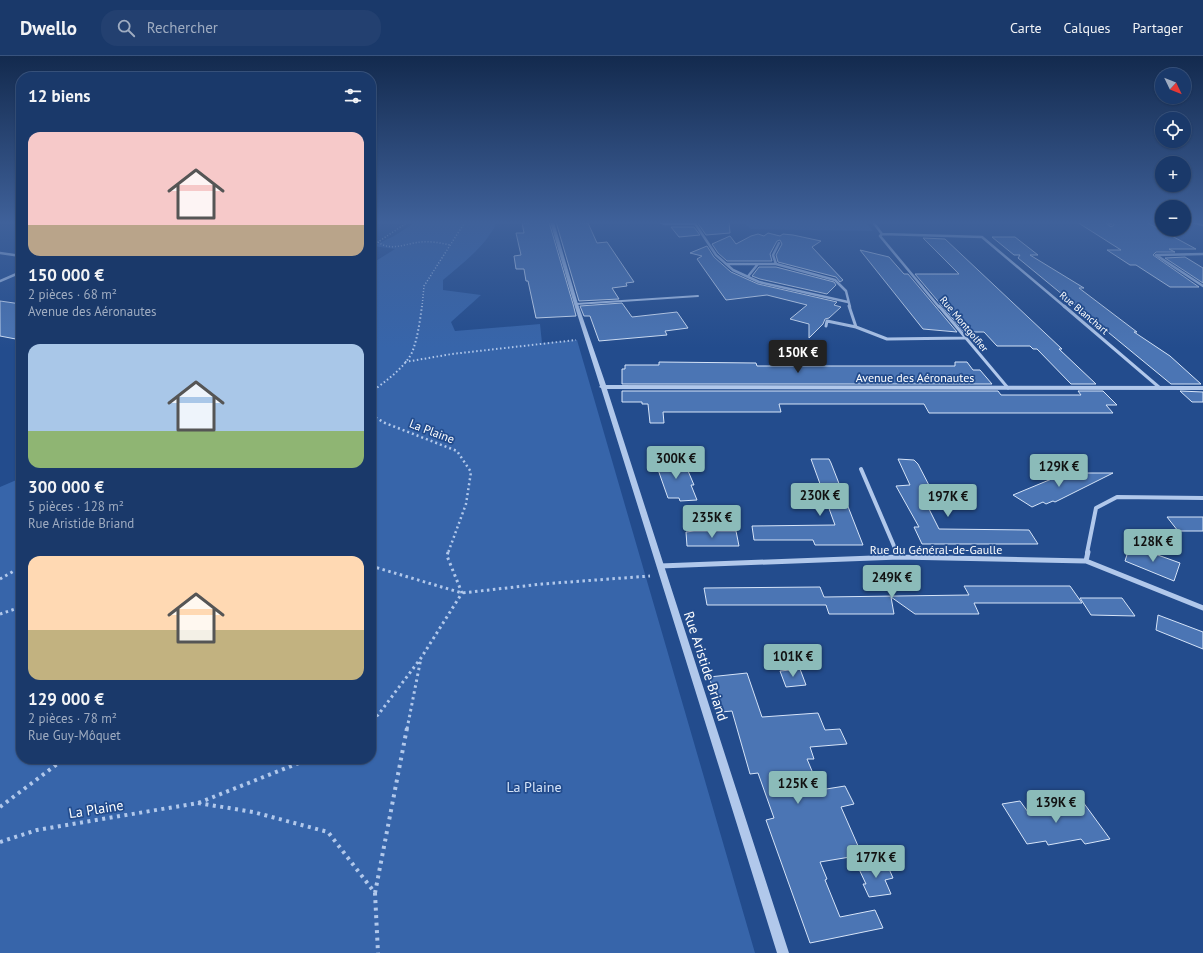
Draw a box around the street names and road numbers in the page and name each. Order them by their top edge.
street label: Rue Blanchart [1057,289,1112,338]
street label: Rue Montgolfier [937,294,991,355]
street label: Avenue des Aéronautes [856,370,974,385]
street label: La Plaine [407,416,457,446]
street label: Rue du Général-de-Gaulle [870,542,1002,557]
street label: Rue Aristide Briand [680,609,732,723]
street label: La Plaine [67,796,125,822]

